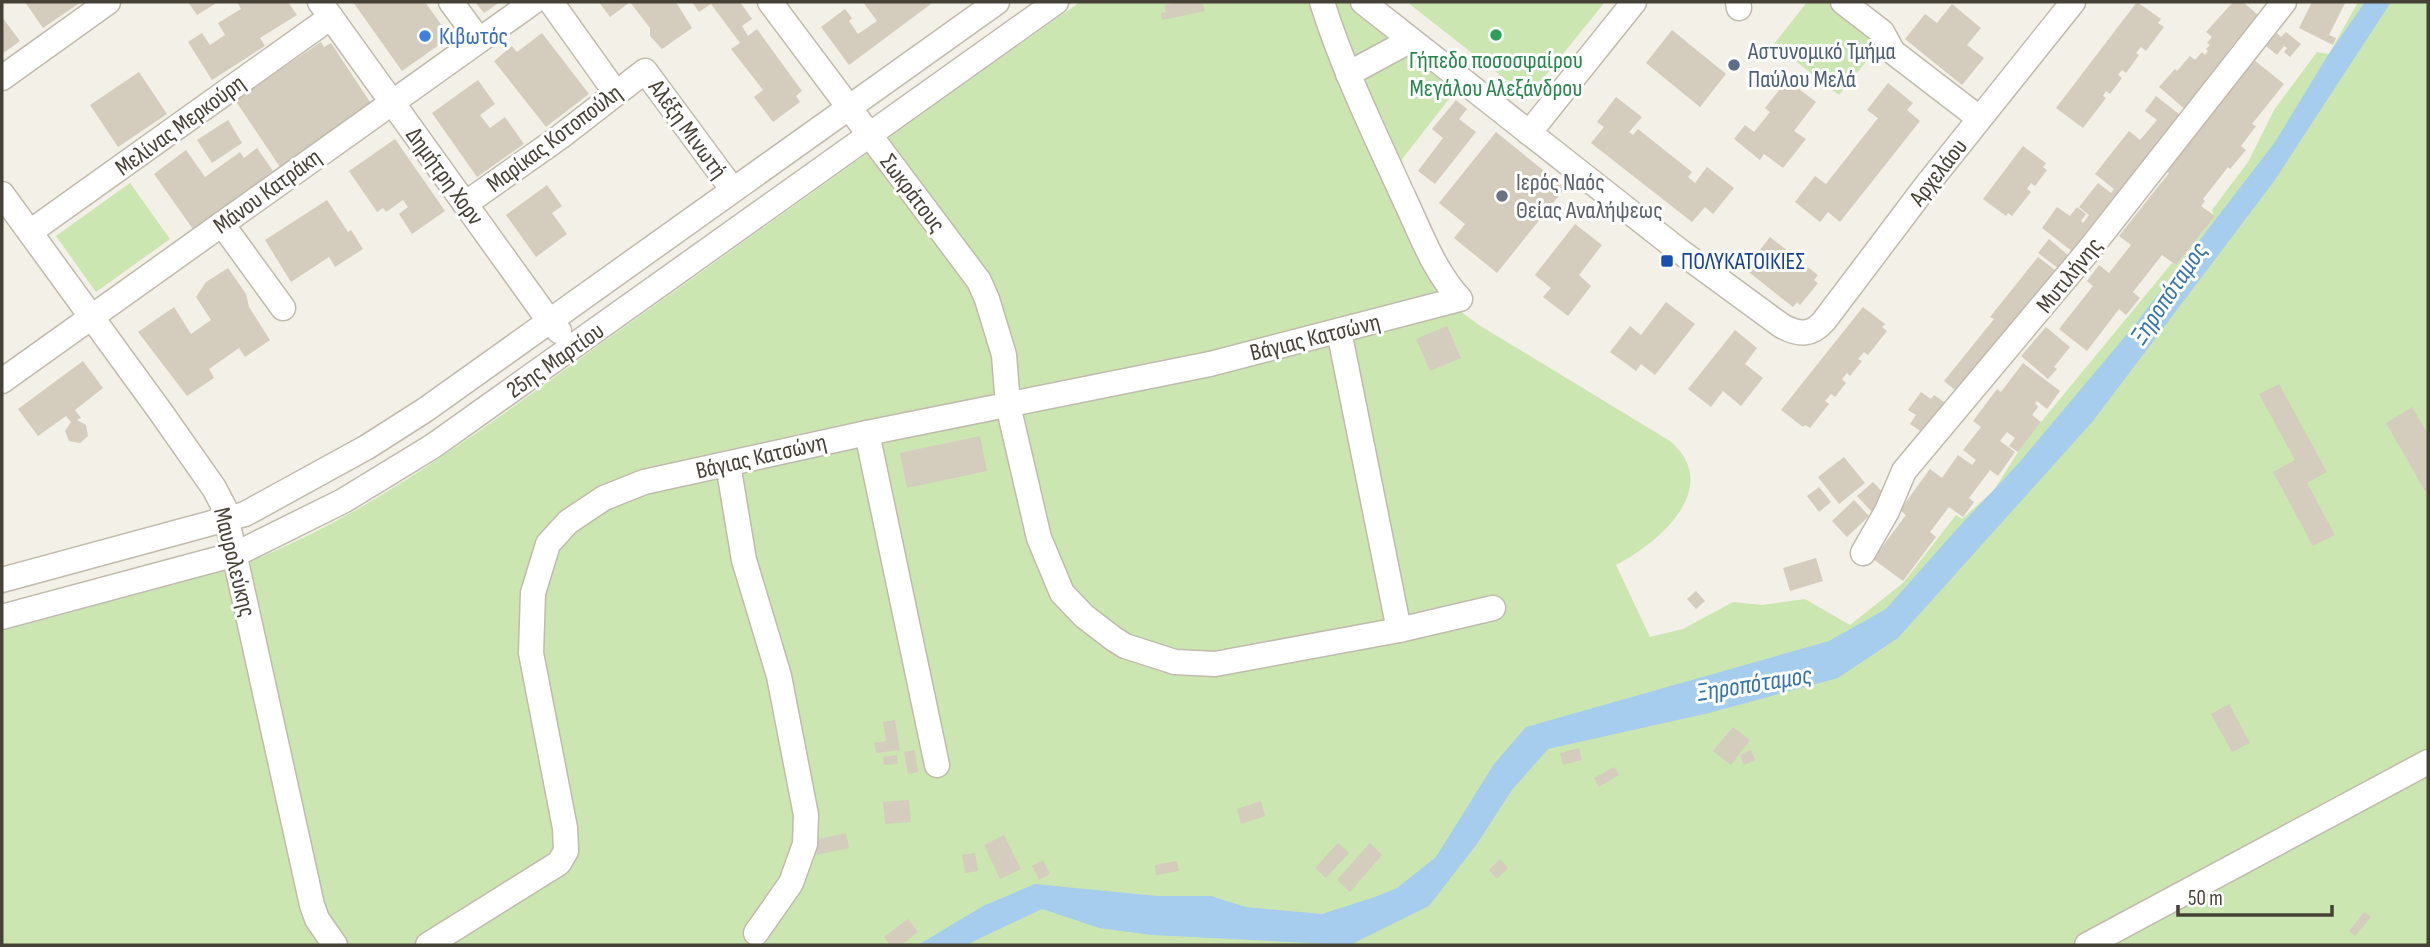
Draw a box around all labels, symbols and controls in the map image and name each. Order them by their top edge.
place label: Κιβωτός [439,22,508,51]
marker: Γήπεδο ποσοσφαίρου Μεγάλου Αλεξάνδρου [1488,27,1504,43]
marker: Κιβωτός [417,28,433,44]
place label: Αστυνομικό Τμήμα Παύλου Μελά [1747,37,1895,94]
place label: Γήπεδο ποσοσφαίρου Μεγάλου Αλεξάνδρου [1409,46,1583,103]
marker: Αστυνομικό Τμήμα Παύλου Μελά [1726,57,1742,73]
street label: Μελίνας Μερκούρη [110,69,251,182]
street label: Αλέξη Μινωτή [641,73,733,184]
street label: Μαρίκας Κοτοπούλη [481,78,627,199]
street label: Δημήτρη Χορν [399,122,490,231]
street label: Αρχελάου [1903,133,1974,213]
street label: Μάνου Κατράκη [208,143,327,240]
street label: Σωκράτους [874,148,952,238]
place label: Ιερός Ναός Θείας Αναλήψεως [1516,168,1663,225]
marker: Ιερός Ναός Θείας Αναλήψεως [1494,188,1510,204]
street label: Μυτιλήνης [2030,232,2109,319]
water label: Ξηροπόταμος [2124,236,2215,351]
place label: ΠΟΛΥΚΑΤΟΙΚΙΕΣ [1681,247,1805,276]
marker: ΠΟΛΥΚΑΤΟΙΚΙΕΣ [1659,253,1675,269]
street label: Βάγιας Κατσώνη [1247,307,1383,368]
street label: 25ης Μαρτίου [501,316,610,405]
street label: Βάγιας Κατσώνη [693,427,829,486]
street label: Μαυρολεύκης [207,504,262,620]
water label: Ξηροπόταμος [1694,660,1815,709]
scale bar [2178,874,2332,918]
text: 50 m [2188,886,2223,911]

